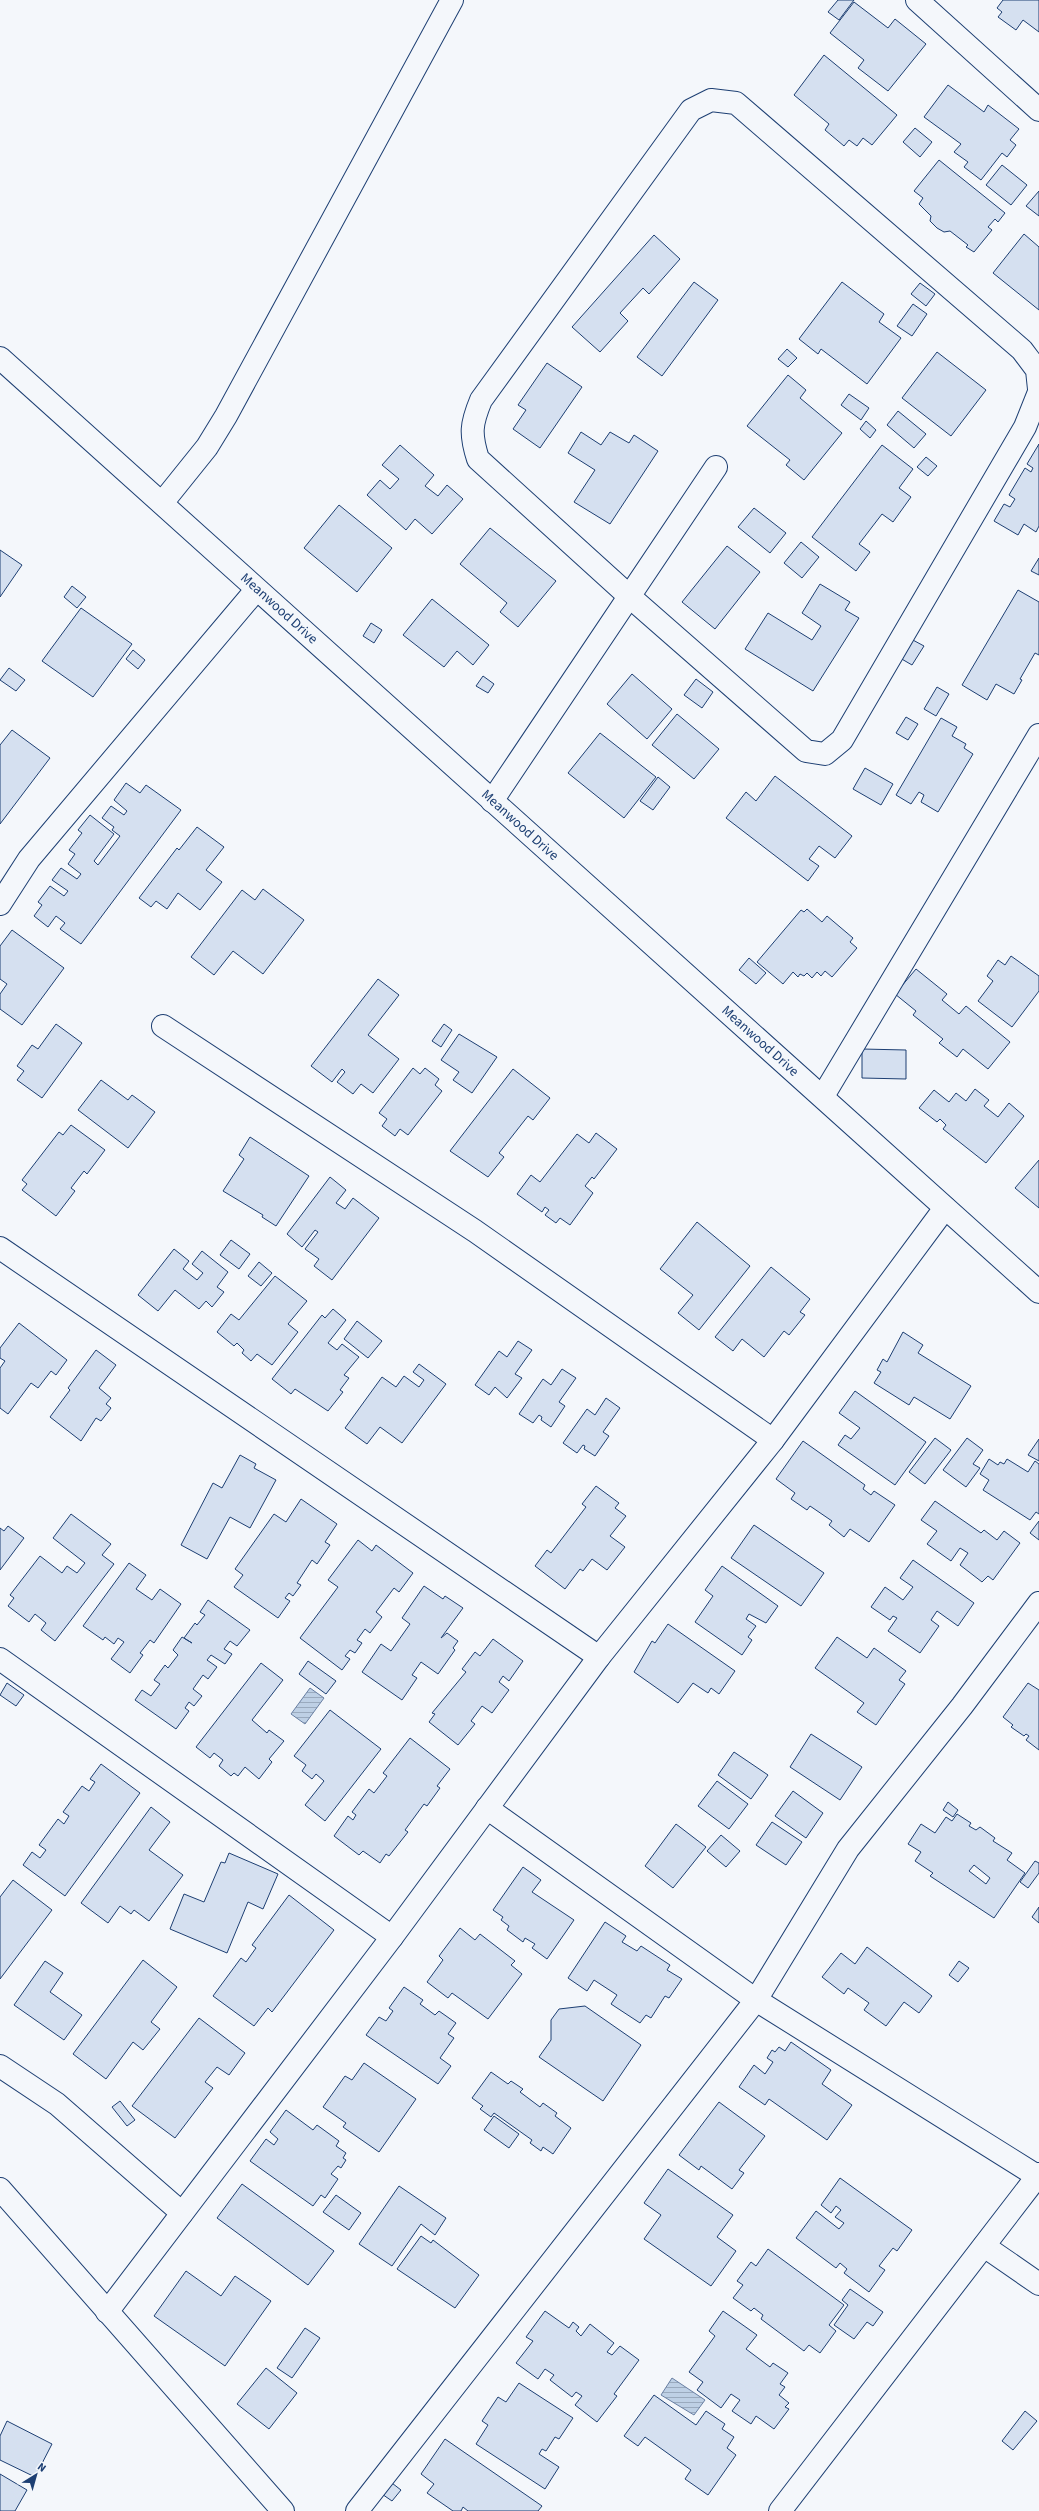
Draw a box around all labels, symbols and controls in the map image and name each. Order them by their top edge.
street label: Meanwood Drive [236,569,322,649]
street label: Meanwood Drive [477,785,563,865]
street label: Meanwood Drive [717,1001,803,1081]
north arrow [16,2455,56,2495]
text: N [34,2459,49,2476]

